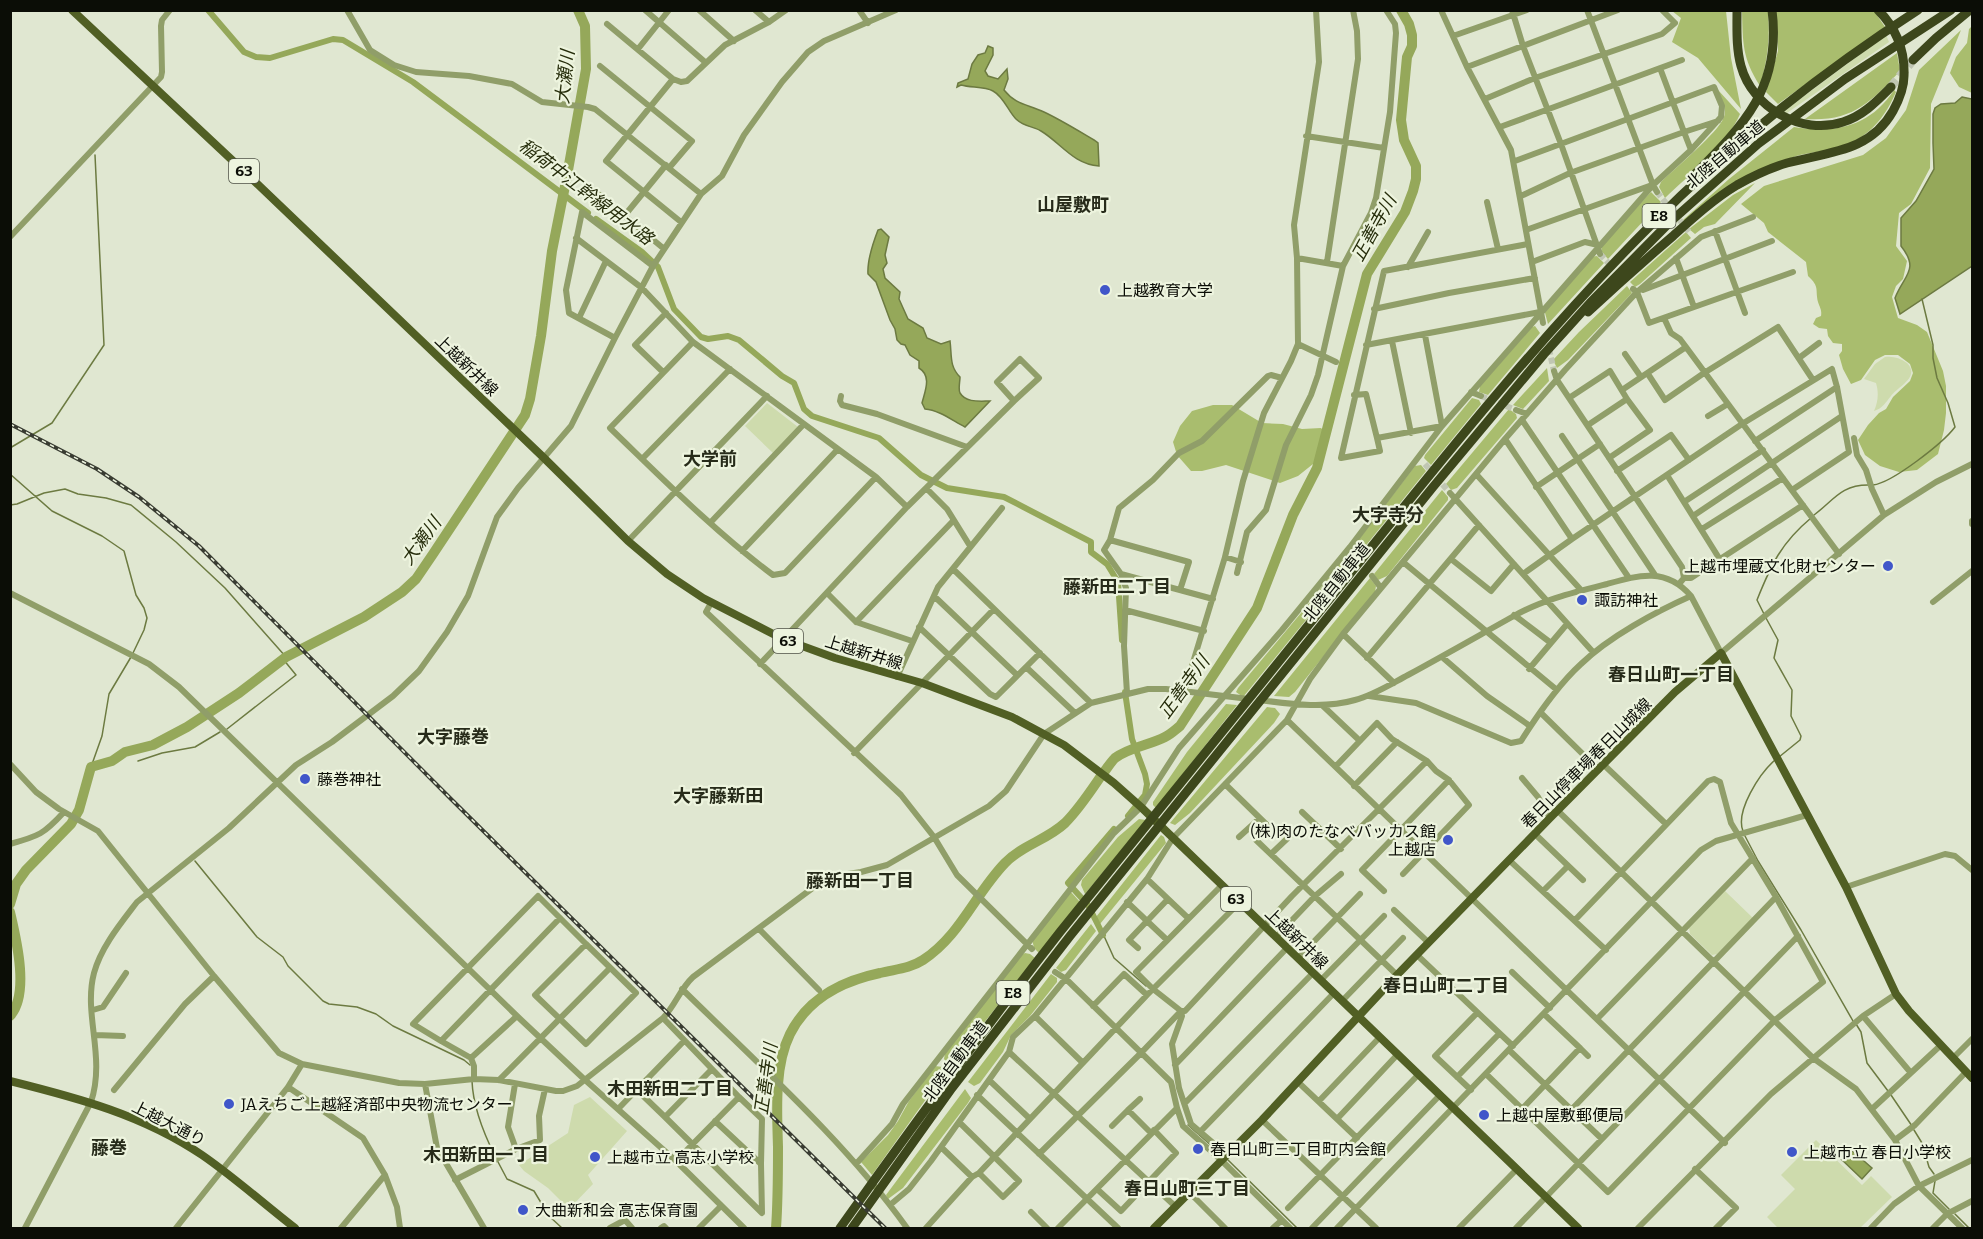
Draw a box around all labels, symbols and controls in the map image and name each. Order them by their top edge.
water label: 大瀬川 [551,47,579,105]
street label: 北陸自動車道 [1682,116,1768,193]
water label: 稲荷中江幹線用水路 [515,134,659,251]
road number: 63 [229,159,259,183]
water label: 正善寺川 [1347,189,1402,265]
district label: 山屋敷町 [1037,194,1109,216]
road number: E8 [1642,204,1676,228]
place label: 上越教育大学 [1117,281,1213,300]
marker: 上越教育大学 [1098,283,1112,297]
street label: 上越新井線 [431,331,502,400]
district label: 大学前 [683,448,737,470]
district label: 大字寺分 [1352,504,1424,526]
water label: 大瀬川 [396,511,447,569]
street label: 北陸自動車道 [1299,539,1374,626]
place label: 上越市埋蔵文化財センター [1684,557,1876,576]
marker: 上越市埋蔵文化財センター [1881,559,1895,573]
district label: 藤新田二丁目 [1063,576,1171,598]
place label: 諏訪神社 [1594,591,1658,610]
marker: 諏訪神社 [1575,593,1589,607]
road number: 63 [773,629,803,653]
street label: 上越新井線 [823,632,905,673]
water label: 正善寺川 [1154,650,1215,723]
district label: 春日山町一丁目 [1608,664,1734,686]
street label: 春日山停車場春日山城線 [1517,694,1655,832]
district label: 大字藤巻 [417,726,489,748]
place label: 藤巻神社 [317,770,381,789]
marker: 藤巻神社 [298,772,312,786]
district label: 大字藤新田 [673,785,763,807]
place label: (株)肉のたなべバッカス館 上越店 [1250,822,1436,859]
marker: (株)肉のたなべバッカス館 上越店 [1441,833,1455,847]
district label: 藤新田一丁目 [806,870,914,892]
road number: 63 [1221,887,1251,911]
street label: 上越新井線 [1261,904,1332,973]
district label: 春日山町二丁目 [1383,975,1509,997]
road number: E8 [996,981,1030,1005]
street label: 北陸自動車道 [919,1017,992,1105]
water label: 正善寺川 [750,1040,782,1116]
district label: 木田新田二丁目 [607,1078,733,1100]
place label: JAえちご上越経済部中央物流センター [240,1095,513,1114]
street label: 上越大通り [129,1097,209,1150]
marker: JAえちご上越経済部中央物流センター [222,1097,236,1111]
place label: 上越中屋敷郵便局 [1496,1106,1624,1125]
marker: 上越中屋敷郵便局 [1477,1108,1491,1122]
district label: 藤巻 [91,1137,127,1159]
place label: 春日山町三丁目町内会館 [1210,1140,1386,1159]
marker: 春日山町三丁目町内会館 [1191,1142,1205,1156]
place label: 上越市立 春日小学校 [1804,1143,1951,1162]
district label: 木田新田一丁目 [423,1144,549,1166]
marker: 上越市立 春日小学校 [1785,1145,1799,1159]
place label: 上越市立 高志小学校 [607,1148,754,1167]
marker: 上越市立 高志小学校 [588,1150,602,1164]
district label: 春日山町三丁目 [1124,1178,1250,1200]
place label: 大曲新和会 高志保育園 [535,1201,698,1220]
marker: 大曲新和会 高志保育園 [516,1203,530,1217]

